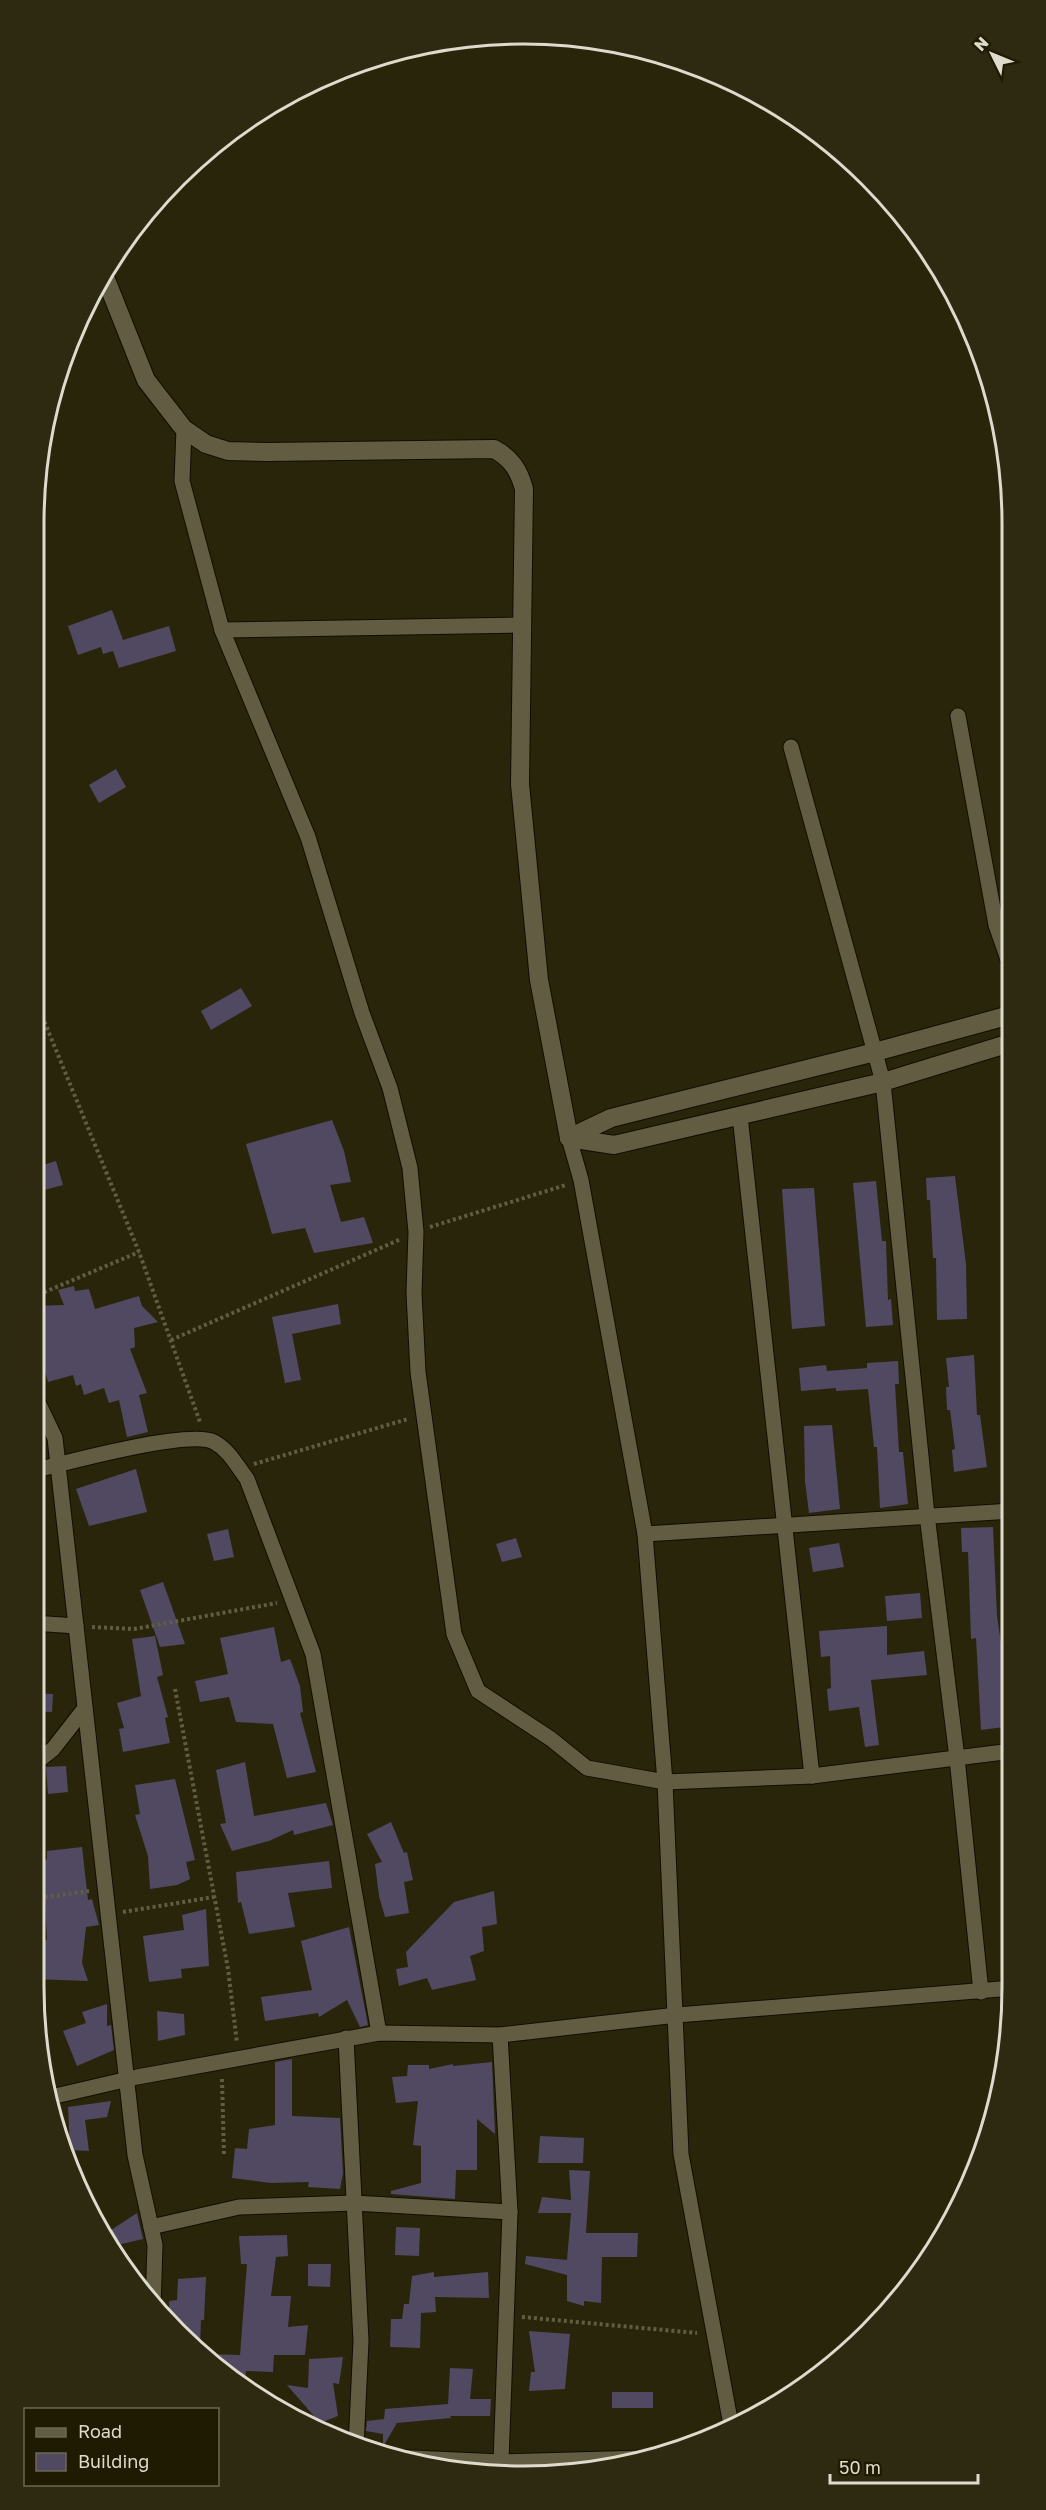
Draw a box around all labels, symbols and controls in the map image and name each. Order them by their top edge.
north arrow [962,24,1022,84]
text: N [970,32,992,55]
legend [24,2408,219,2486]
text: Road [78,2420,122,2442]
scale bar [830,2447,978,2485]
text: Building [78,2450,149,2472]
text: 50 m [839,2456,881,2478]

